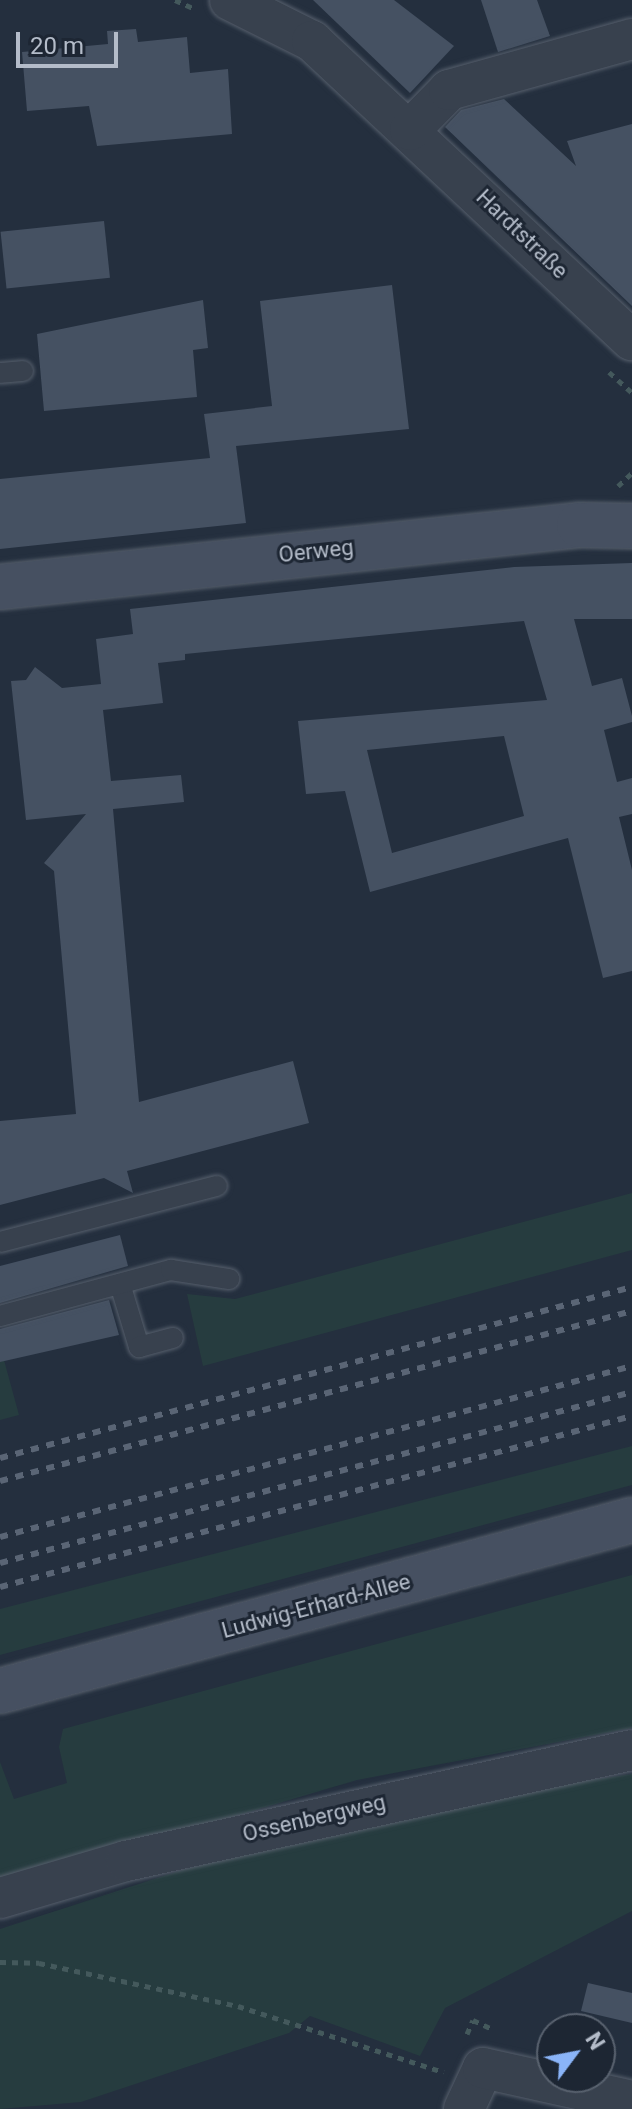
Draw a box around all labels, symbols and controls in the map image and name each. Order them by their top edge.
scale bar [20,16,122,66]
text: 20 m [30,32,84,60]
street label: Hardtstraße [471,184,573,284]
street label: Oerweg [277,534,355,568]
street label: Ludwig-Erhard-Allee [219,1568,413,1644]
street label: Ossenbergweg [240,1789,388,1847]
north arrow [536,2013,616,2093]
text: N [580,2028,610,2054]

